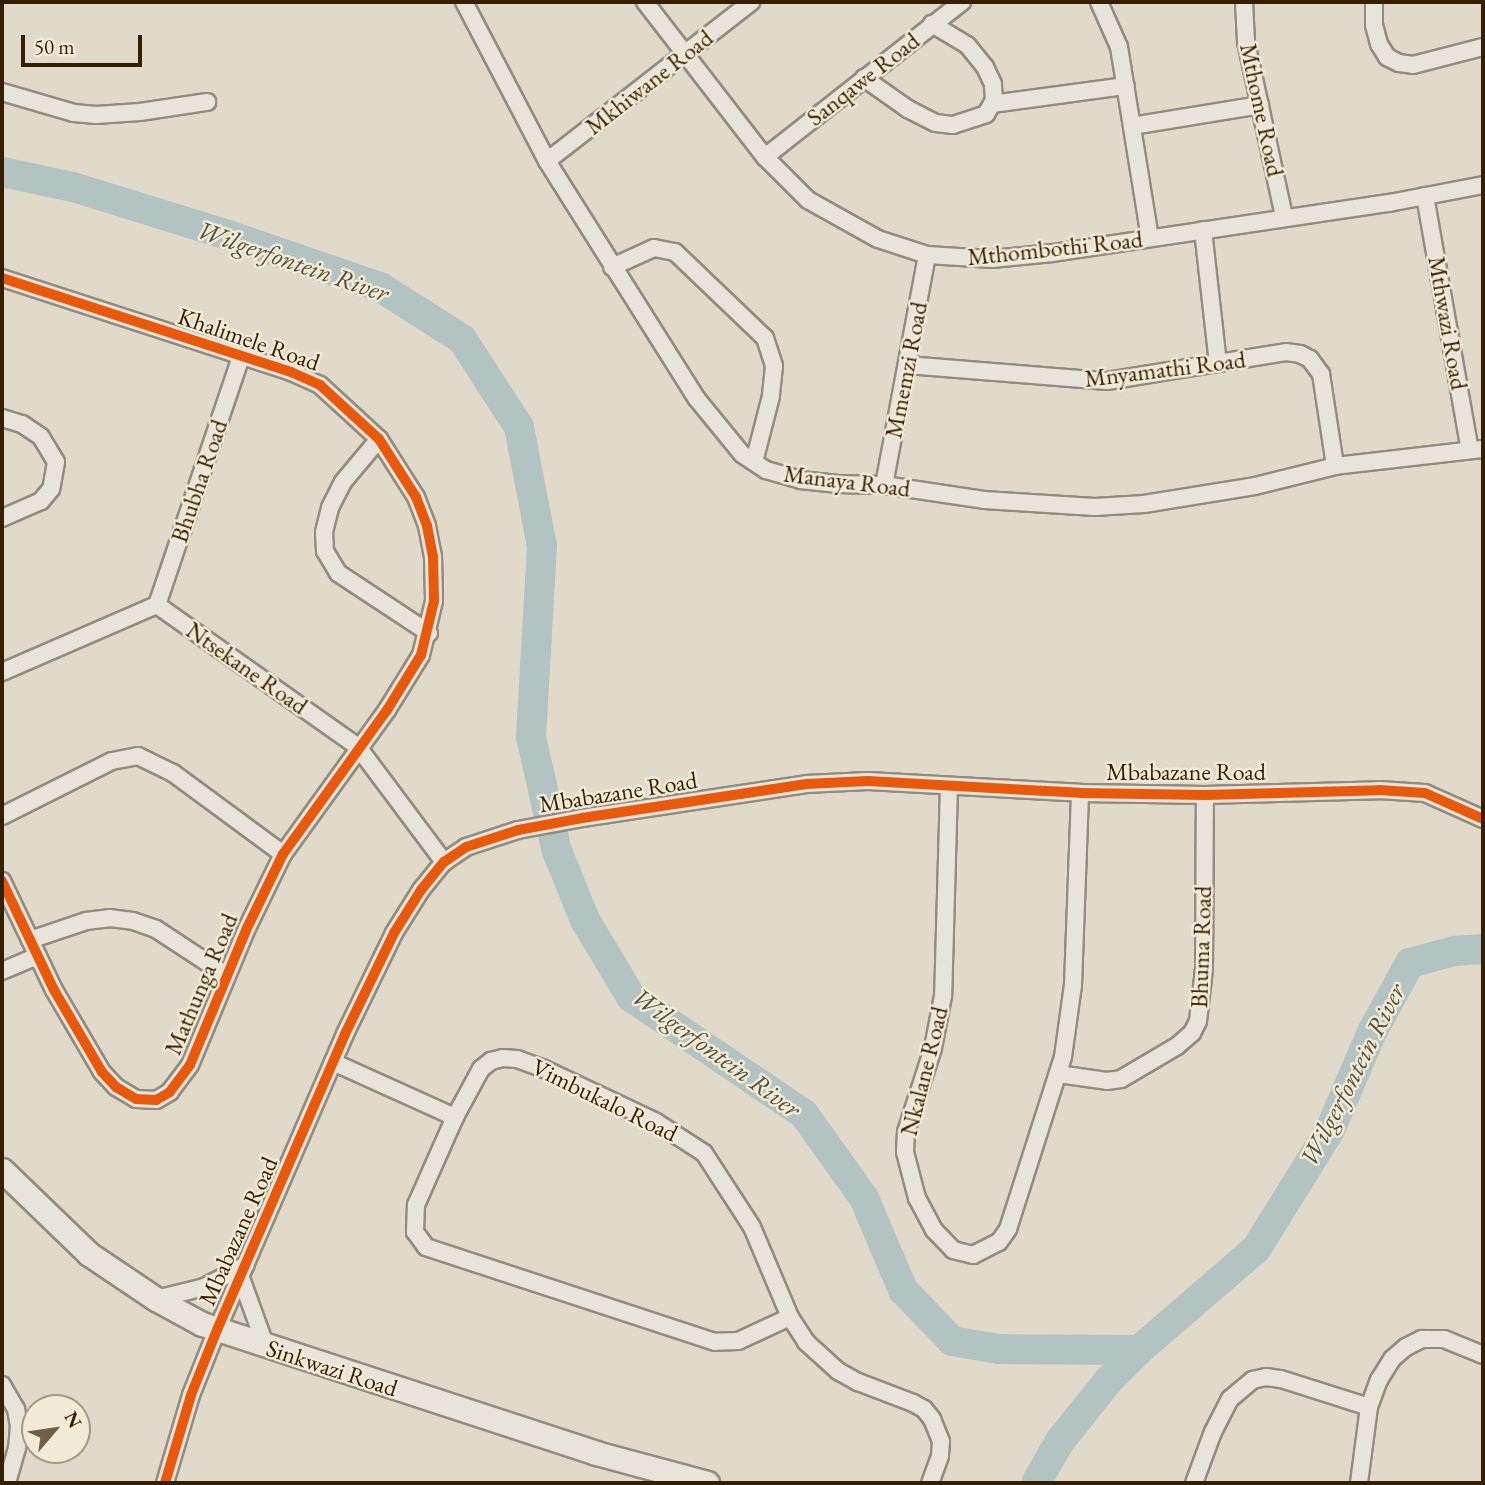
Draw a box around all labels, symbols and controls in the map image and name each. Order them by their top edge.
scale bar [24,21,145,65]
street label: Mkhiwane Road [580,23,718,141]
street label: Sanqawe Road [801,26,925,132]
text: 50 m [34,33,75,60]
street label: Mthome Road [1234,41,1290,179]
water label: Wilgerfontein River [193,215,393,309]
street label: Mthombothi Road [966,224,1144,272]
street label: Mthwazi Road [1422,254,1474,392]
street label: Mmemzi Road [879,299,933,441]
street label: Khalimele Road [174,301,324,377]
street label: Mnyamathi Road [1083,345,1247,393]
street label: Bhubha Road [165,416,233,546]
street label: Manaya Road [782,459,912,503]
street label: Ntsekane Road [181,616,313,720]
street label: Mbabazane Road [1106,758,1266,786]
street label: Mbabazane Road [537,765,699,819]
street label: Bhuma Road [1184,885,1218,1009]
street label: Mathunga Road [158,909,244,1059]
water label: Wilgerfontein River [1294,979,1412,1171]
water label: Wilgerfontein River [626,981,806,1125]
street label: Nkalane Road [894,1003,954,1139]
street label: Vimbukalo Road [527,1052,683,1148]
street label: Mbabazane Road [192,1152,284,1310]
street label: Sinkwazi Road [263,1333,401,1403]
north arrow [21,1394,91,1464]
text: N [58,1407,88,1432]

